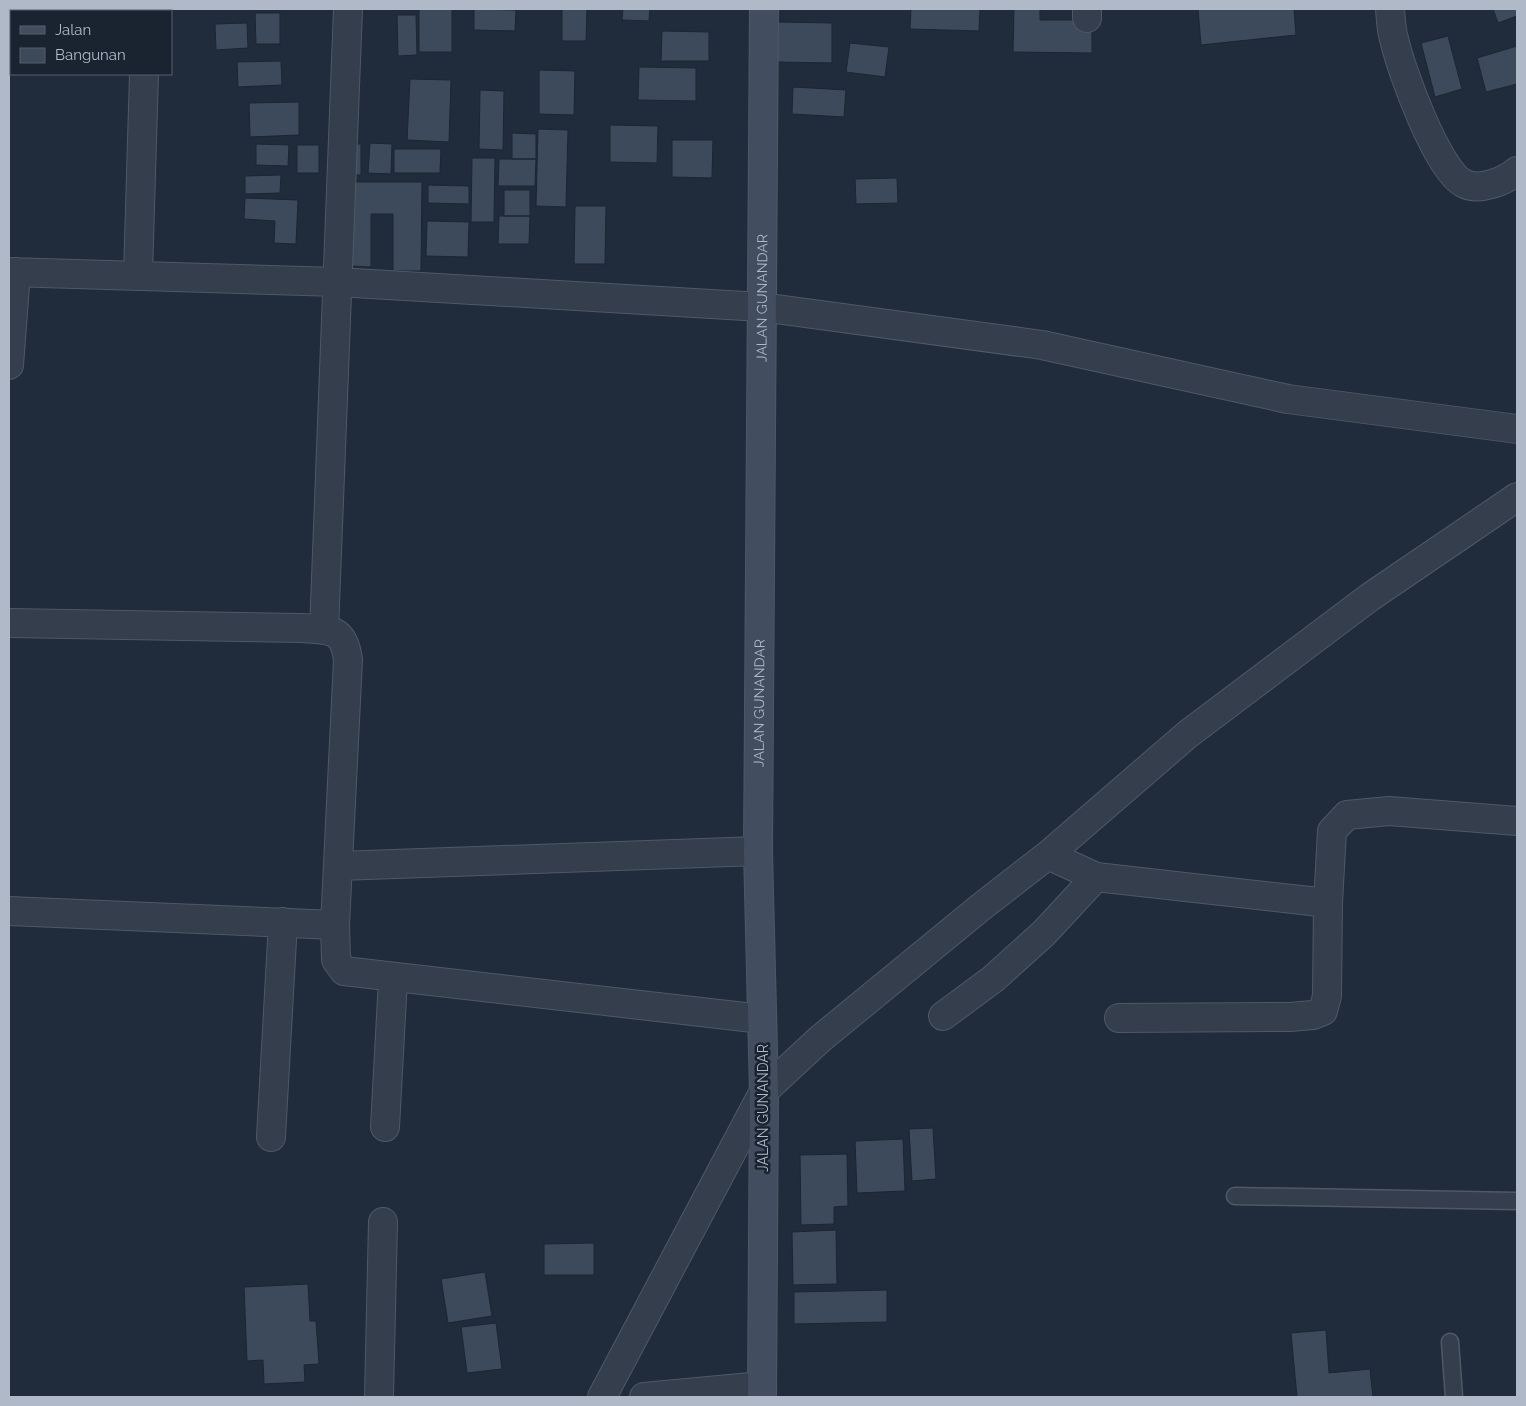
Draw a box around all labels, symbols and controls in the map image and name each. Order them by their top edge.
legend [10,10,172,75]
text: Jalan [55,21,91,39]
text: Bangunan [55,46,126,64]
street label: JALAN GUNANDAR [753,234,770,362]
street label: JALAN GUNANDAR [751,639,768,767]
street label: JALAN GUNANDAR [755,1044,771,1172]

